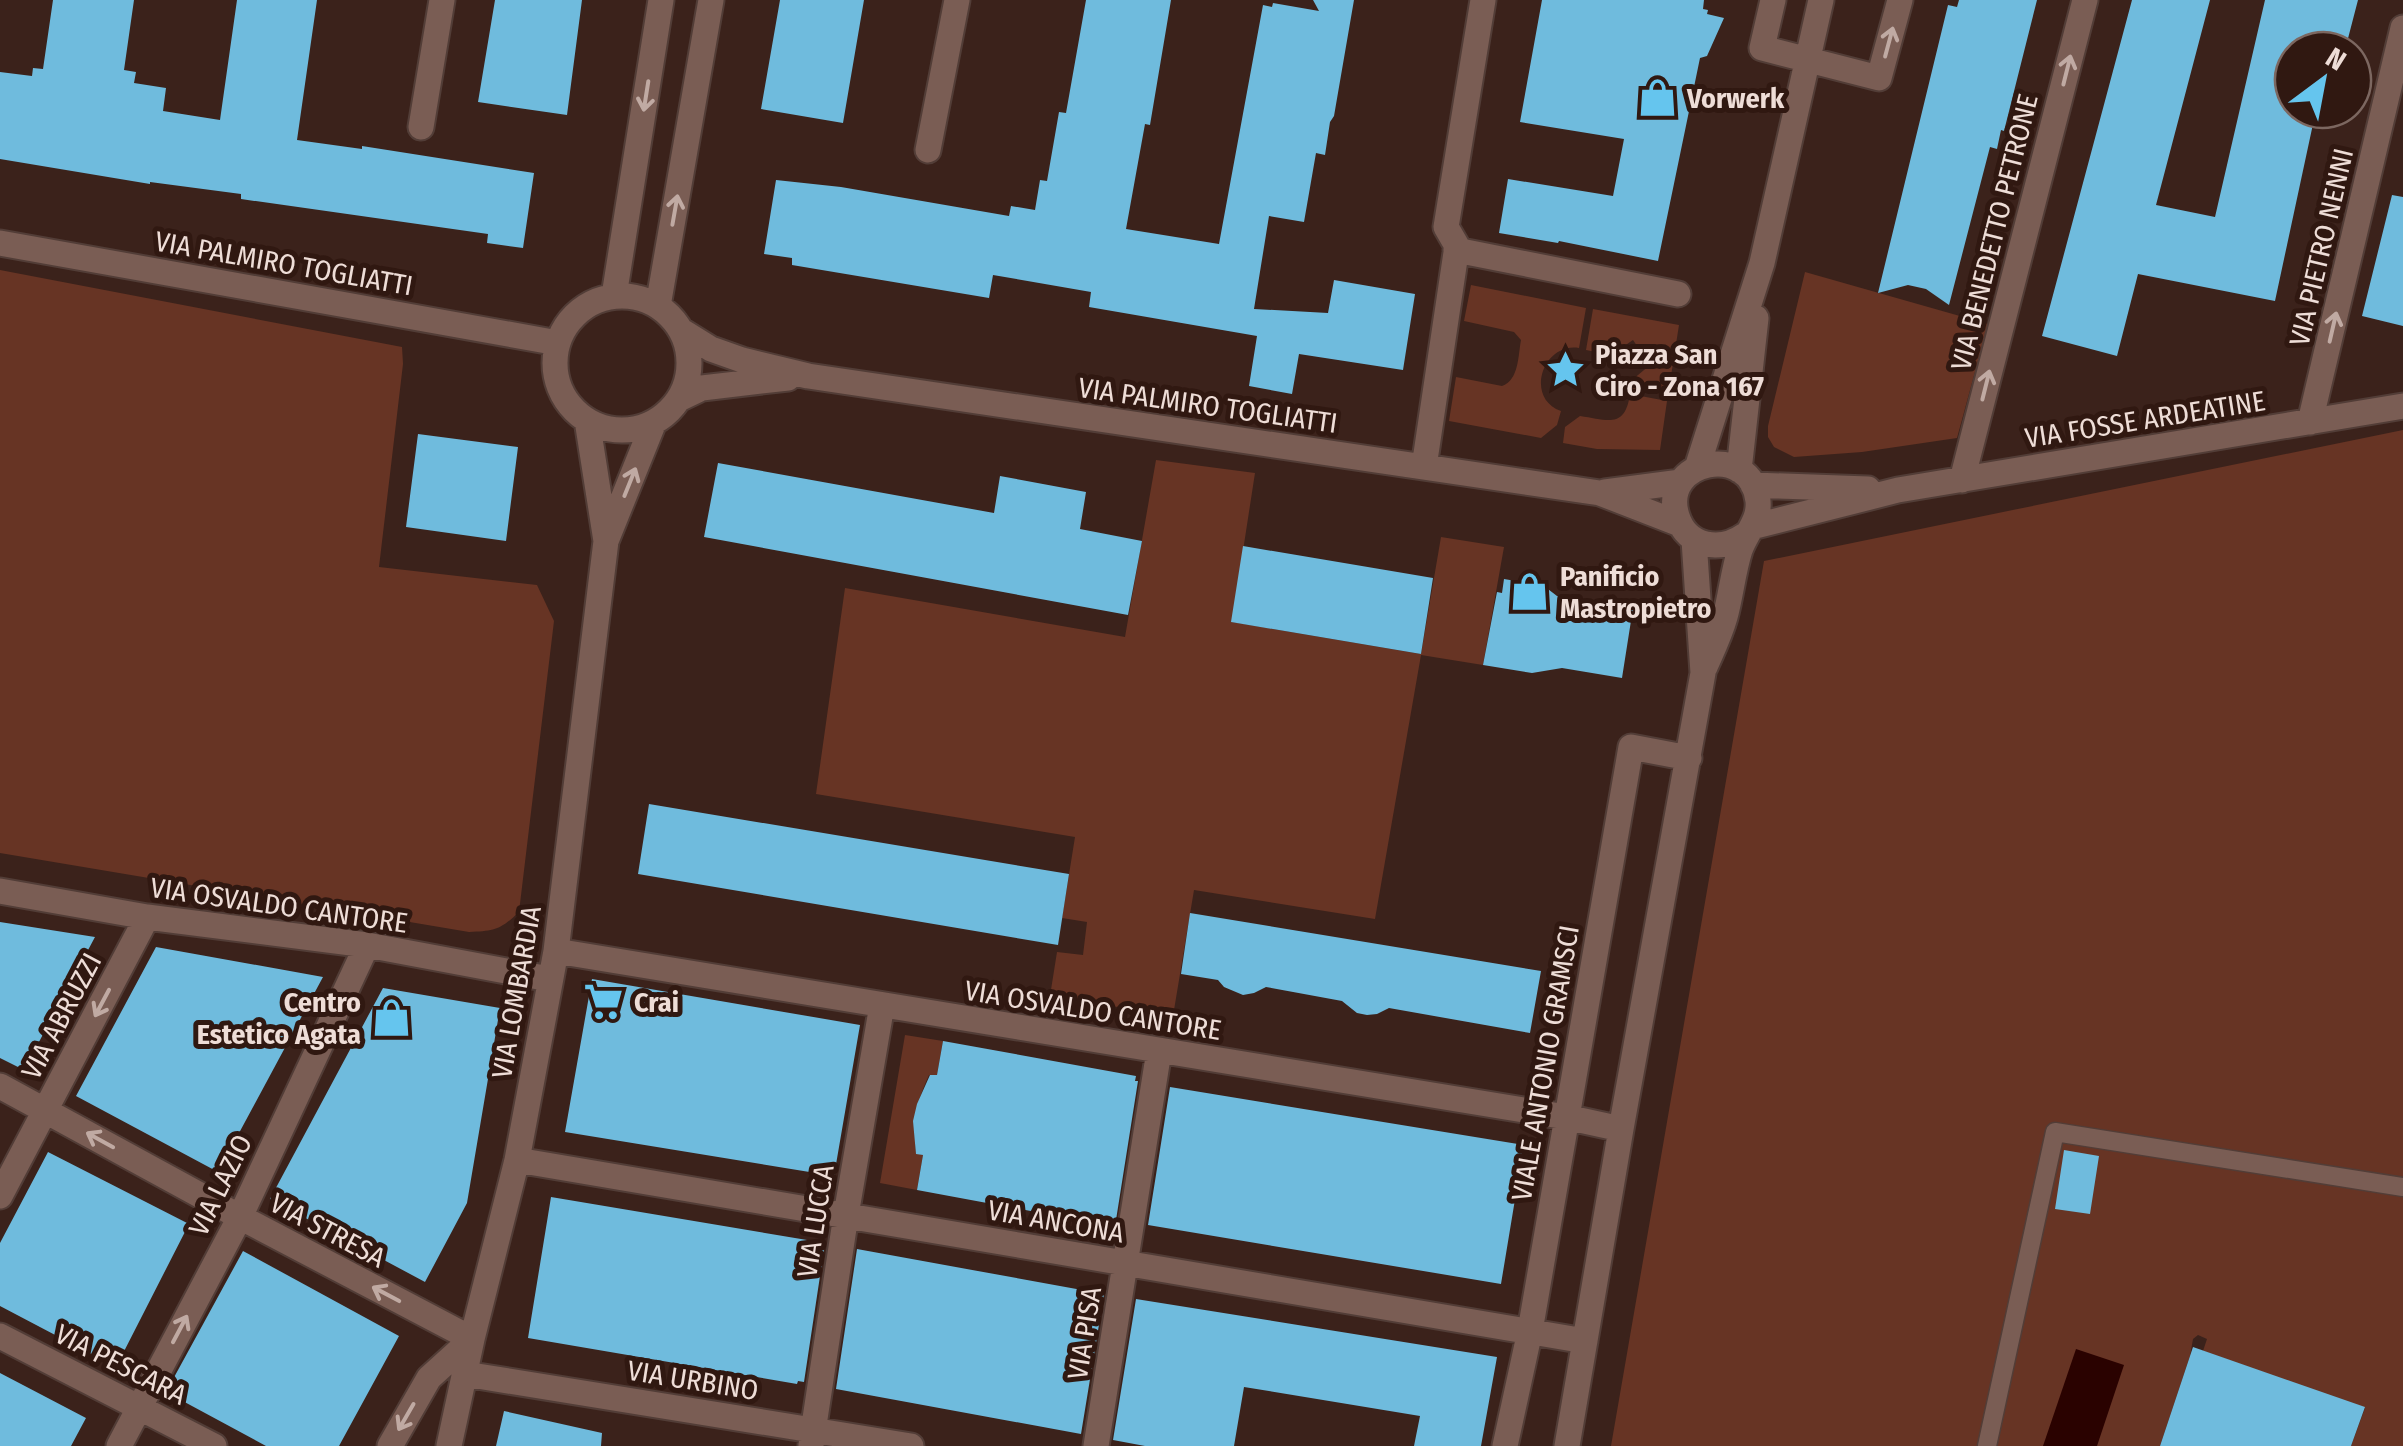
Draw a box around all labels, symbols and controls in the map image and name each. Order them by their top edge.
one-way arrow [1880,26,1899,58]
north arrow [2273,30,2373,130]
text: N [2320,41,2352,78]
one-way arrow [2059,55,2077,87]
shop icon: Vorwerk [1636,77,1678,119]
one-way arrow [636,80,655,112]
place label: Vorwerk [1686,82,1785,115]
street label: VIA BENEDETTO PETRONE [1944,91,2045,374]
street label: VIA PIETRO NENNI [2283,145,2360,349]
one-way arrow [666,194,685,226]
street label: VIA PALMIRO TOGLIATTI [152,225,415,302]
one-way arrow [2325,312,2343,344]
place label: Piazza San Ciro - Zona 167 [1595,338,1764,403]
place icon: Piazza San Ciro - Zona 167 [1544,349,1586,391]
one-way arrow [1978,370,1997,401]
street label: VIA PALMIRO TOGLIATTI [1076,371,1339,440]
street label: VIA FOSSE ARDEATINE [2023,384,2267,455]
one-way arrow [623,467,641,497]
place label: Panificio Mastropietro [1560,560,1711,625]
shop icon: Panificio Mastropietro [1509,571,1551,613]
street label: VIA OSVALDO CANTORE [148,871,410,940]
street label: VIA LOMBARDIA [485,903,548,1081]
street label: VIALE ANTONIO GRAMSCI [1505,923,1586,1203]
street label: VIA ABRUZZI [15,948,108,1085]
street label: VIA OSVALDO CANTORE [962,974,1223,1047]
supermarket icon: Crai [583,981,625,1023]
place label: Centro Estetico Agata [197,986,361,1051]
place label: Crai [634,986,679,1019]
one-way arrow [92,988,111,1018]
shop icon: Centro Estetico Agata [370,997,412,1039]
one-way arrow [85,1129,115,1149]
street label: VIA LAZIO [182,1129,259,1241]
street label: VIA LUCCA [790,1162,841,1280]
street label: VIA STRESA [265,1186,391,1275]
street label: VIA ANCONA [985,1193,1127,1250]
one-way arrow [371,1284,401,1303]
street label: VIA PISA [1061,1284,1108,1382]
one-way arrow [171,1314,191,1344]
street label: VIA PESCARA [49,1317,192,1412]
street label: VIA URBINO [625,1354,761,1407]
one-way arrow [396,1402,416,1431]

